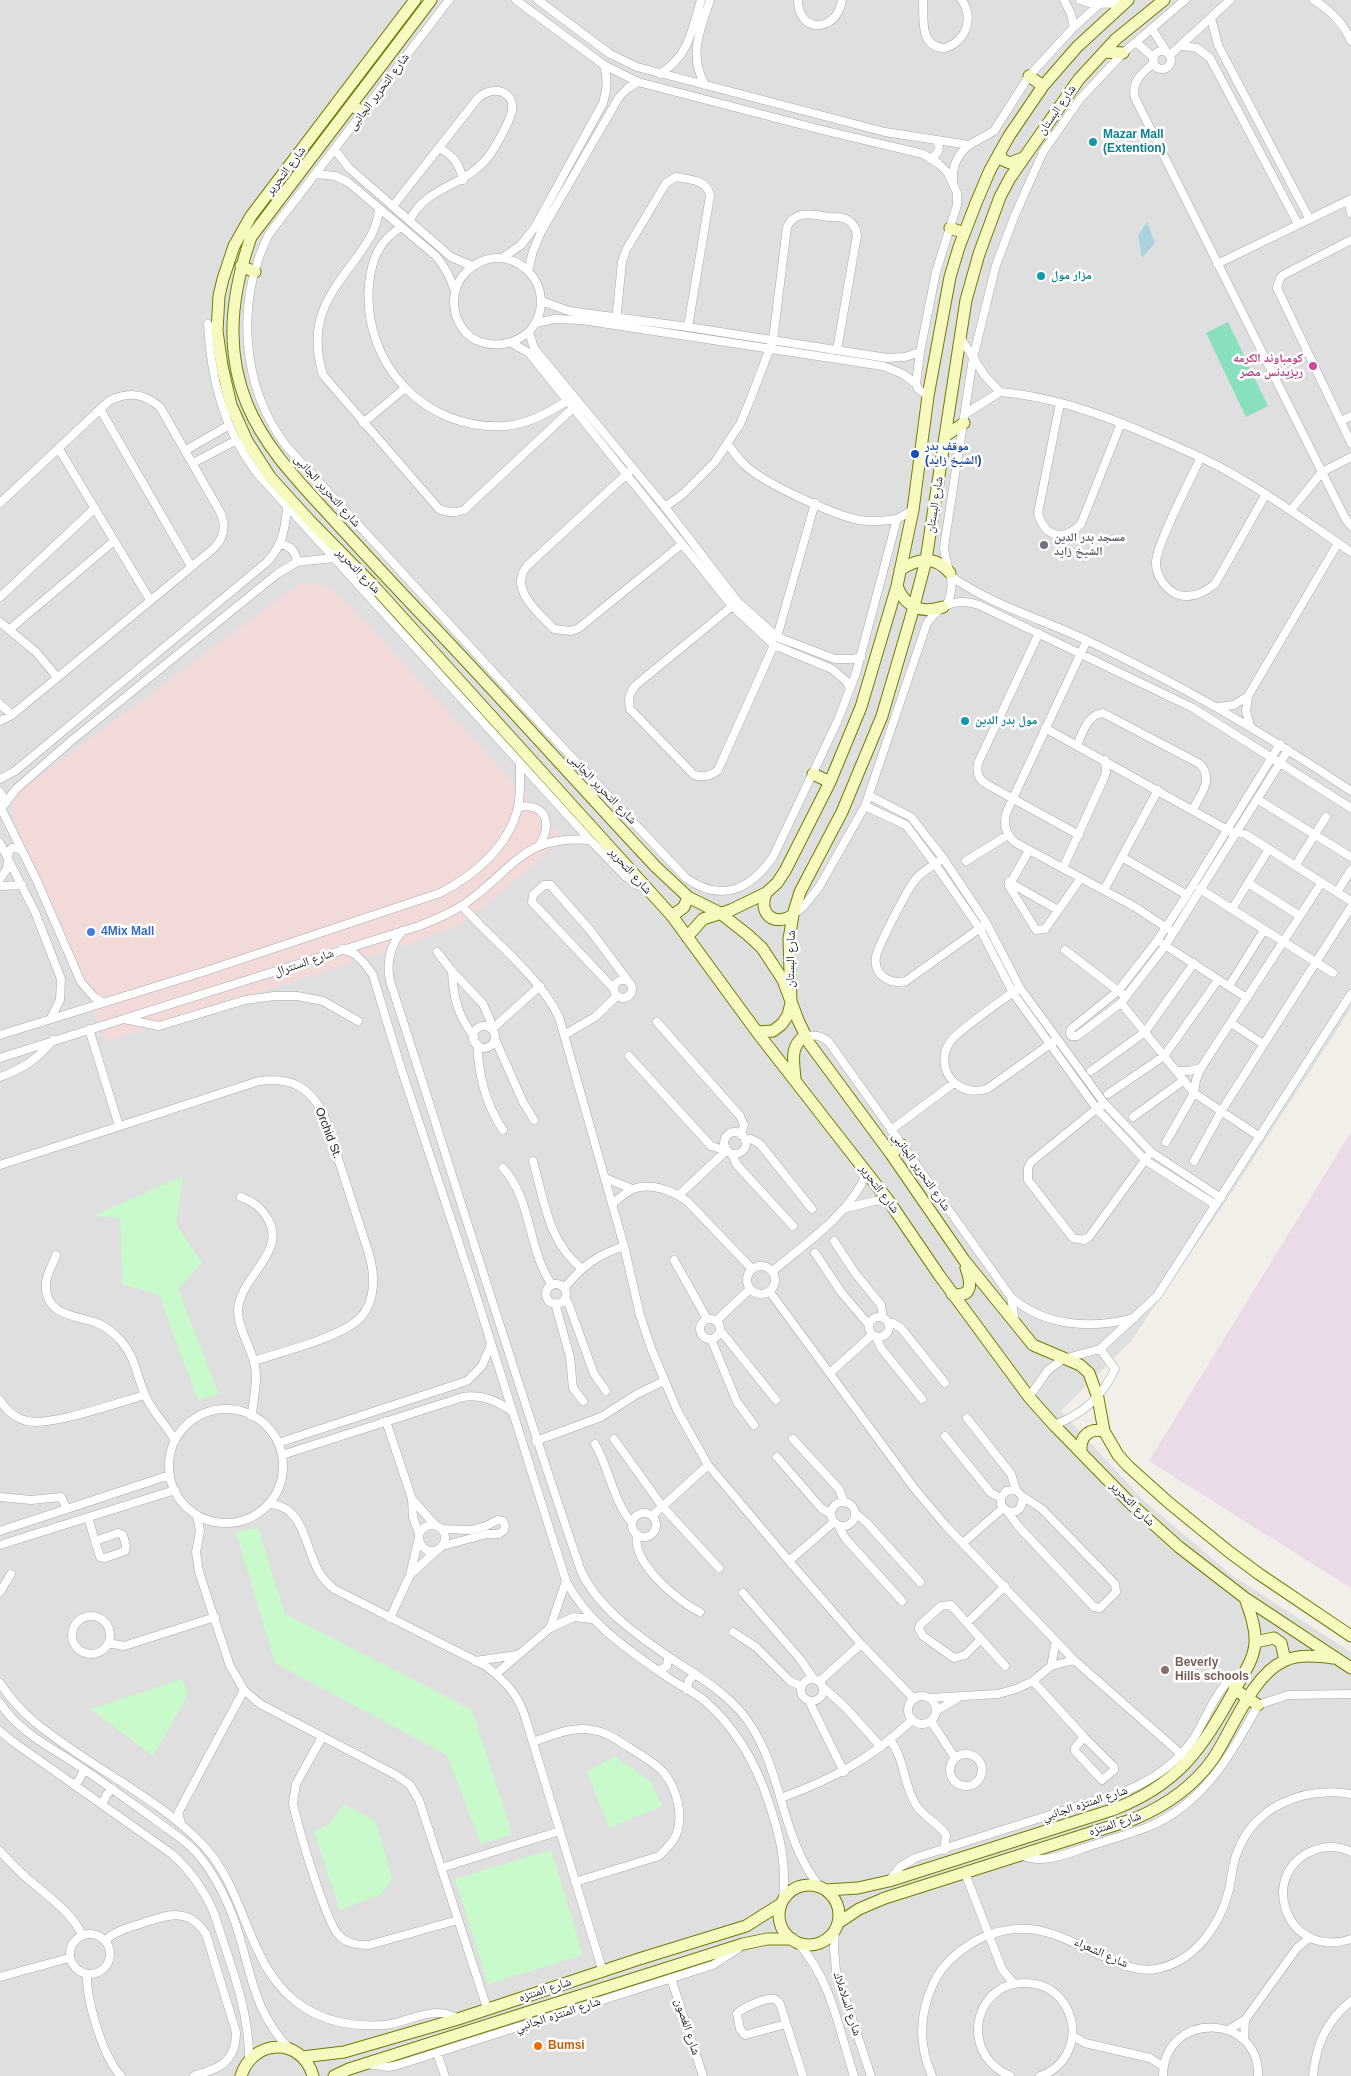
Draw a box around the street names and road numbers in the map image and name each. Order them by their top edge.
street label: شارع التحرير الجانبى [345,51,413,133]
street label: شارع البستان [1035,82,1079,138]
street label: شارع التحرير [263,144,309,198]
street label: شارع التحرير الجانبى [291,452,363,530]
street label: شارع البستان [923,476,947,534]
street label: شارع التحرير [333,545,383,597]
street label: شارع التحرير الجانبى [565,751,639,827]
street label: شارع التحرير [605,845,655,897]
street label: شارع البستان [783,930,799,988]
street label: شارع السنترال [272,946,336,980]
street label: Orchid St. [312,1106,344,1160]
street label: شارع التحرير الجانبى [889,1130,953,1214]
street label: شارع التحرير [856,1162,902,1216]
street label: شارع التحرير [1107,1479,1157,1529]
street label: شارع المنتزه الجانبي [1041,1783,1129,1825]
street label: شارع المنتزه [1087,1809,1143,1839]
street label: شارع الشعراء [1072,1935,1130,1971]
street label: شارع السلاملاك [830,1970,864,2038]
street label: شارع المنتزه [517,1975,573,2005]
street label: شارع المنتزه الجانبي [514,1994,602,2036]
street label: شارع الغصون [671,1997,703,2057]

